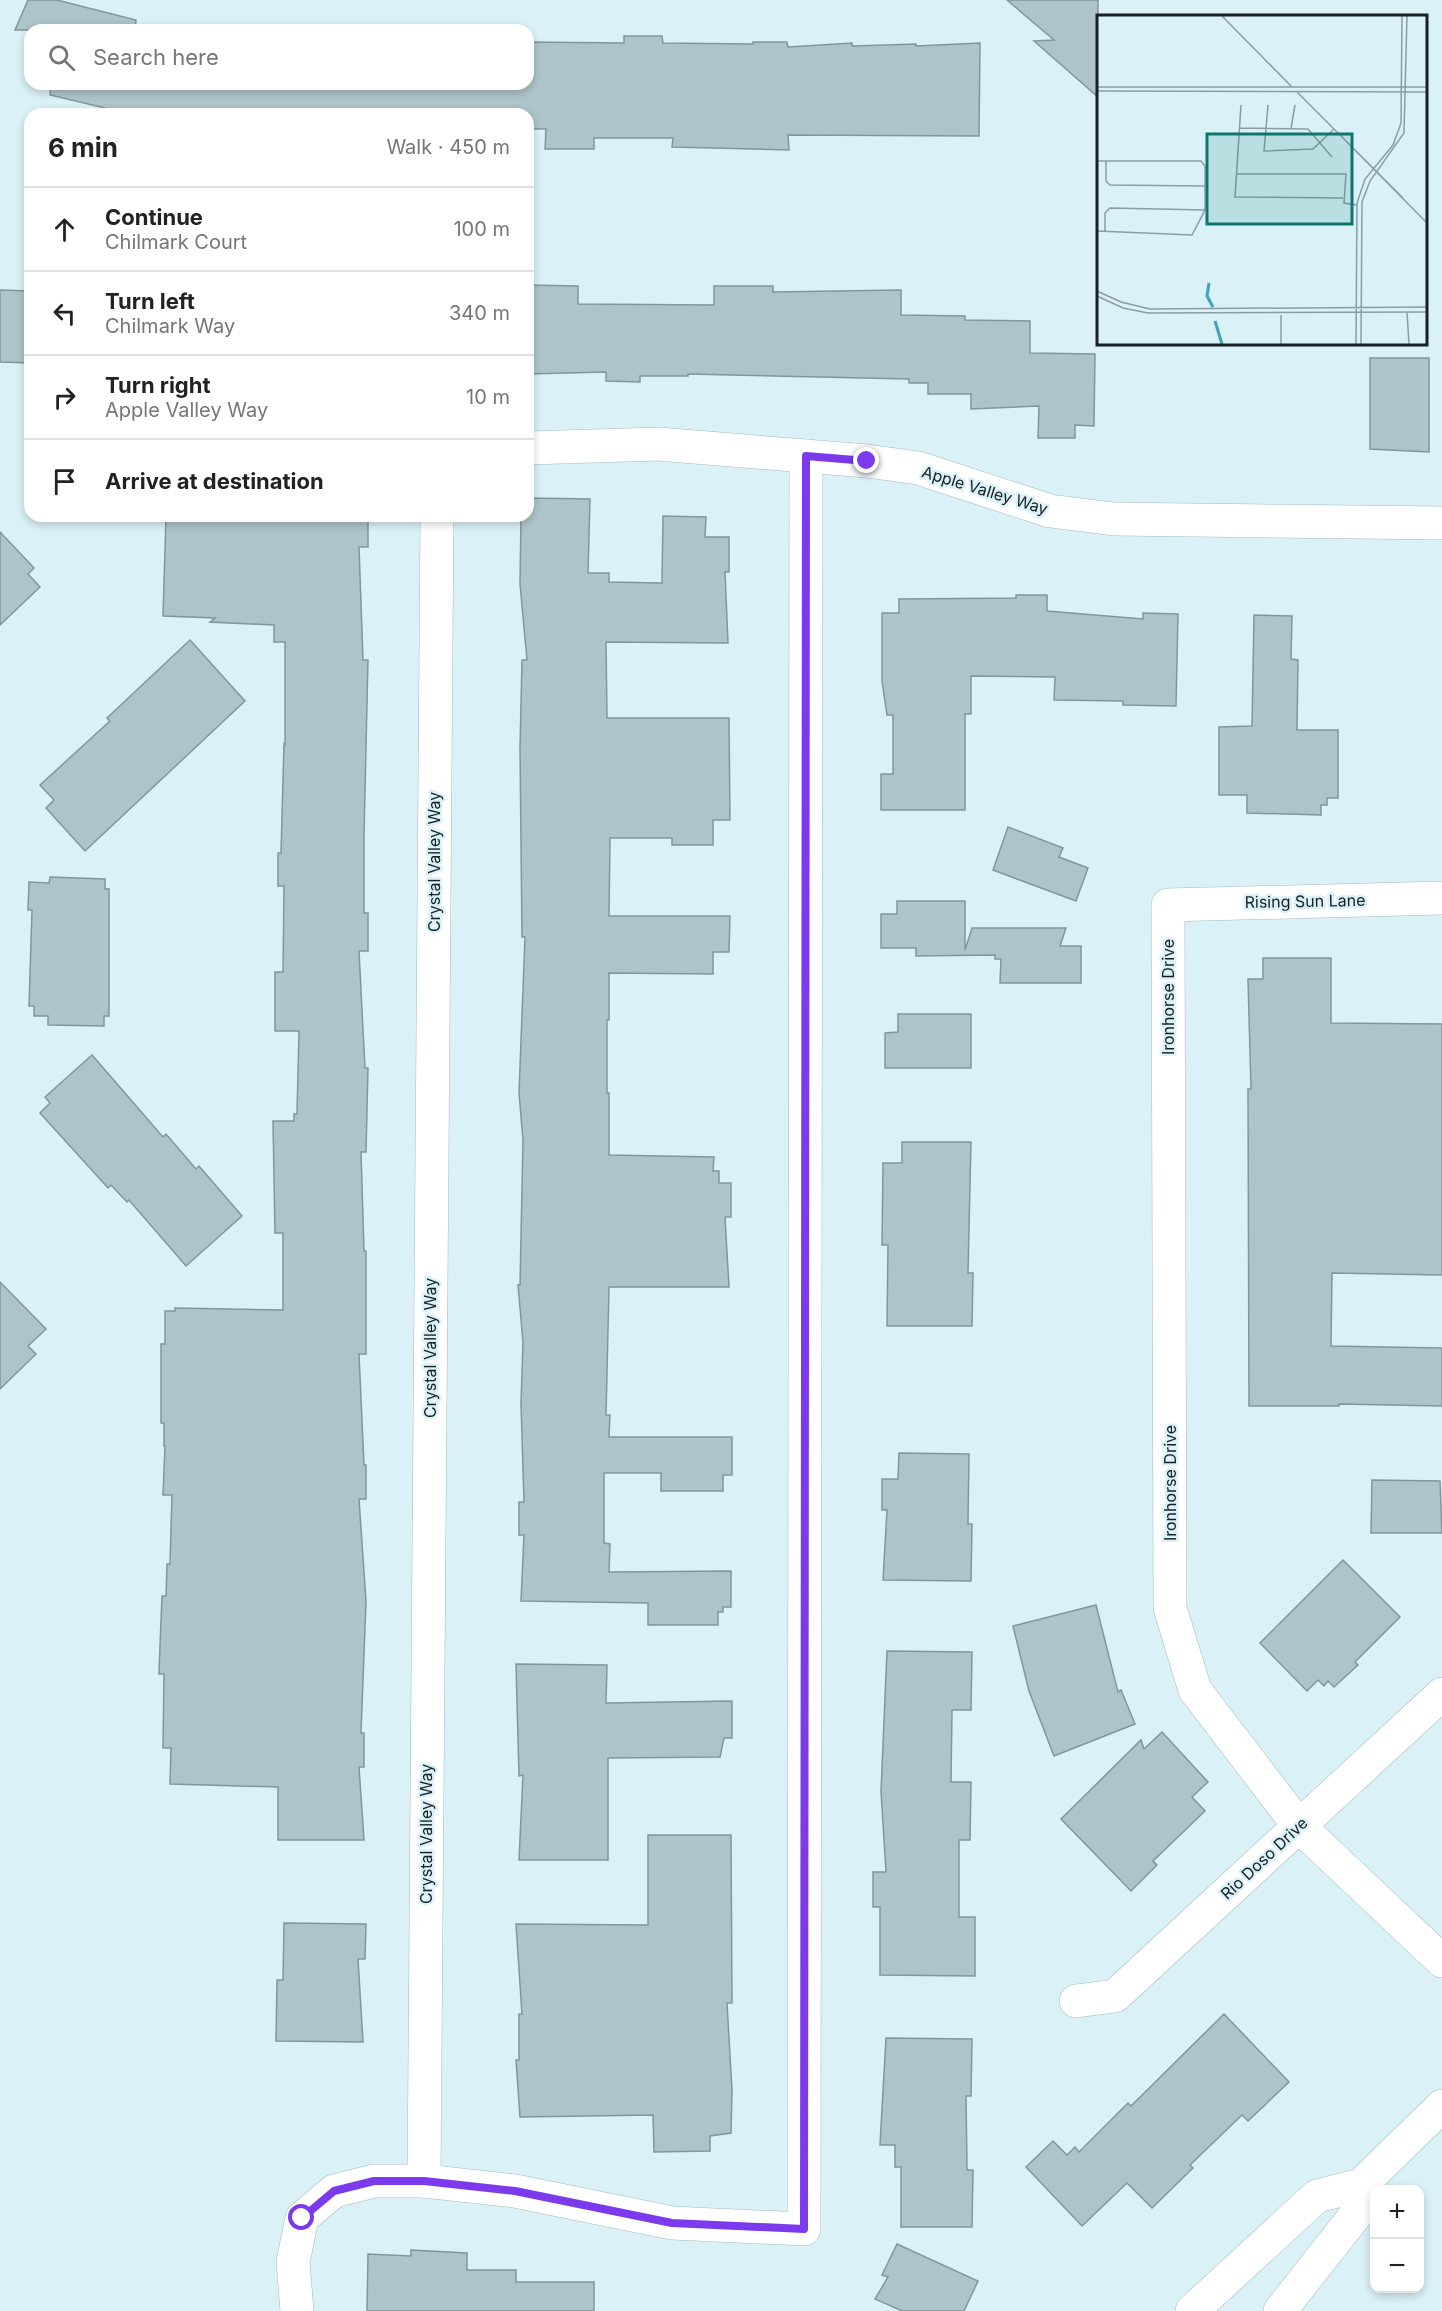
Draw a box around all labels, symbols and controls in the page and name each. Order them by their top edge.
inset map [1097,15,1427,345]
search box [24,24,534,90]
icon: search [45,41,78,74]
text: Search here [93,44,219,70]
text: 6 min [48,132,118,163]
text: Walk · 450 m [386,135,510,159]
text: Continue [105,204,203,230]
icon: ahead [48,213,81,246]
text: 100 m [453,217,510,241]
text: Chilmark Court [105,230,247,254]
text: Turn left [105,288,195,314]
icon: left [48,297,81,330]
text: 340 m [449,301,510,325]
text: Chilmark Way [105,314,235,338]
text: Turn right [105,372,211,398]
icon: right [48,381,81,414]
text: 10 m [466,385,510,409]
text: Apple Valley Way [105,398,268,422]
route end [853,447,879,473]
street label: Apple Valley Way [920,461,1050,519]
icon: arrive [48,465,81,498]
text: Arrive at destination [105,468,324,494]
street label: Crystal Valley Way [424,792,444,932]
street label: Rising Sun Lane [1244,890,1366,912]
street label: Ironhorse Drive [1158,939,1178,1055]
street label: Crystal Valley Way [420,1278,440,1418]
street label: Ironhorse Drive [1160,1425,1180,1541]
street label: Crystal Valley Way [416,1764,436,1904]
street label: Rio Doso Drive [1216,1813,1312,1903]
map controls [1370,2185,1424,2293]
button: + [1370,2185,1424,2239]
route start [288,2204,314,2230]
button: − [1370,2239,1424,2293]

